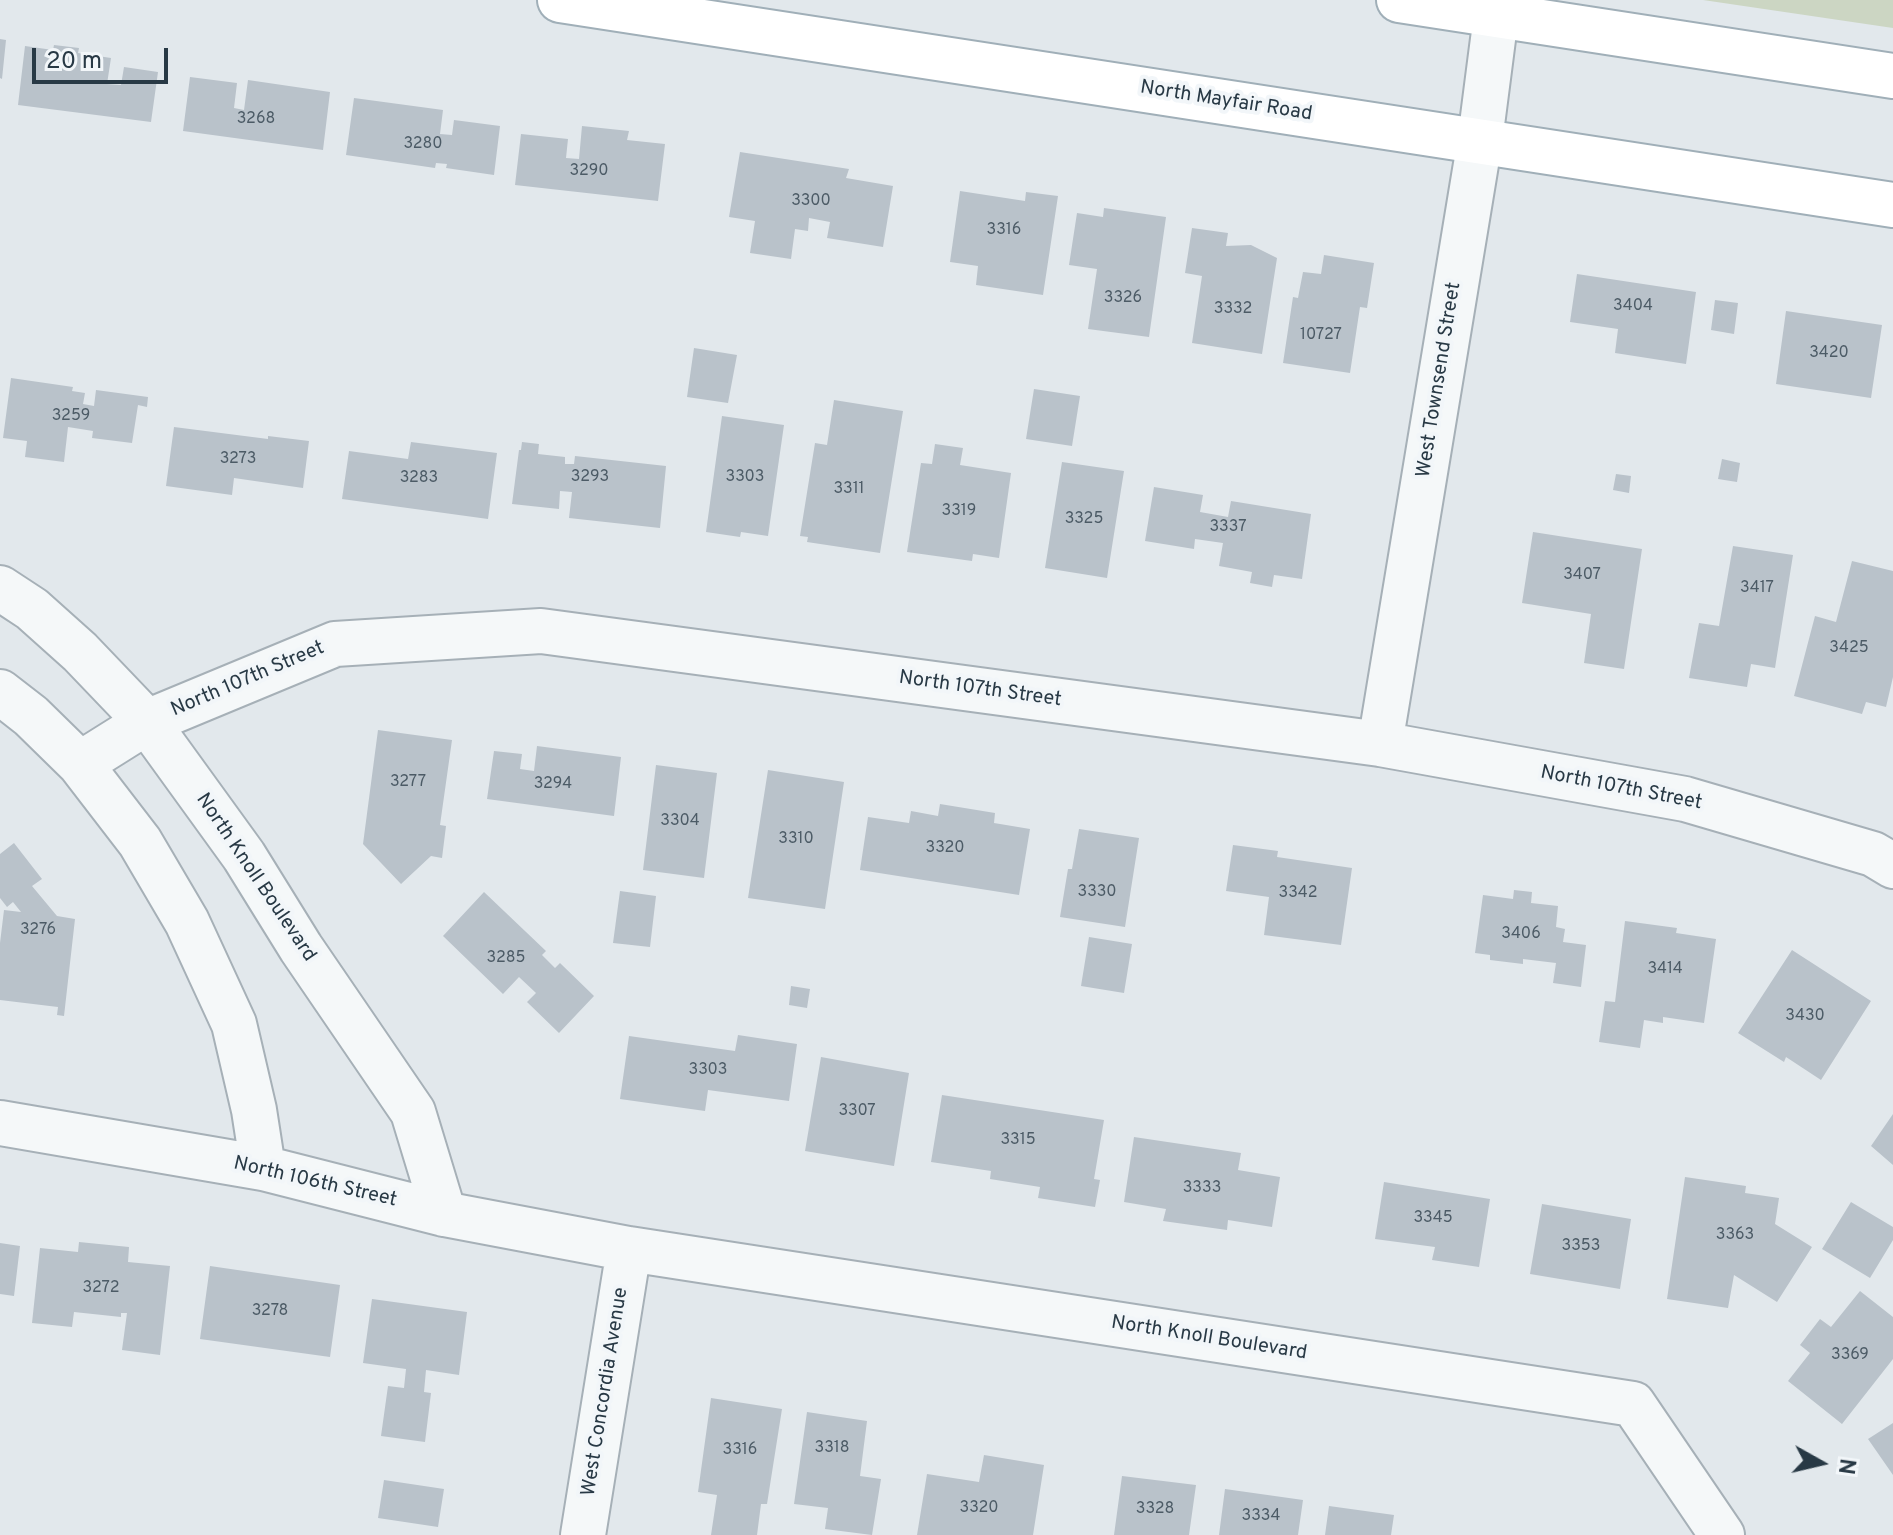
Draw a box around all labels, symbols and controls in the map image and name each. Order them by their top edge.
scale bar [36,32,172,82]
text: 20 m [46,47,102,77]
street label: North Mayfair Road [1138,77,1314,127]
house number: 3268 [237,110,275,130]
house number: 3280 [404,135,442,155]
house number: 3290 [570,162,608,182]
house number: 3300 [791,192,831,212]
house number: 3316 [987,221,1021,241]
street label: West Townsend Street [1413,281,1467,479]
house number: 3326 [1104,289,1142,309]
house number: 3404 [1613,297,1653,317]
house number: 3332 [1214,300,1252,320]
house number: 10727 [1300,326,1342,346]
house number: 3420 [1809,344,1849,364]
house number: 3259 [52,407,90,427]
house number: 3273 [220,450,256,470]
house number: 3293 [571,468,609,488]
house number: 3303 [725,468,765,488]
house number: 3283 [400,469,438,489]
house number: 3311 [833,480,865,500]
house number: 3319 [942,502,976,522]
house number: 3325 [1065,510,1103,530]
house number: 3337 [1209,518,1247,538]
house number: 3407 [1563,566,1601,586]
house number: 3417 [1740,579,1774,599]
street label: North 107th Street [168,637,328,723]
house number: 3425 [1829,639,1869,659]
street label: North 107th Street [897,667,1063,713]
street label: North 107th Street [1538,762,1704,816]
house number: 3277 [390,773,426,793]
house number: 3294 [534,775,572,795]
street label: North Knoll Boulevard [190,789,320,967]
house number: 3304 [660,812,700,832]
house number: 3310 [778,830,814,850]
house number: 3320 [925,839,965,859]
house number: 3330 [1077,883,1117,903]
house number: 3342 [1279,884,1317,904]
house number: 3276 [20,921,56,941]
house number: 3406 [1501,925,1541,945]
house number: 3285 [487,949,525,969]
house number: 3414 [1647,960,1683,980]
house number: 3430 [1785,1007,1825,1027]
house number: 3303 [688,1061,728,1081]
house number: 3307 [838,1102,876,1122]
house number: 3315 [1000,1131,1036,1151]
street label: North 106th Street [231,1153,399,1213]
house number: 3333 [1183,1179,1221,1199]
house number: 3345 [1413,1209,1453,1229]
house number: 3363 [1716,1226,1754,1246]
house number: 3353 [1562,1237,1600,1257]
house number: 3272 [83,1279,119,1299]
street label: West Concordia Avenue [578,1286,634,1498]
house number: 3278 [252,1302,288,1322]
street label: North Knoll Boulevard [1109,1312,1309,1366]
house number: 3369 [1831,1346,1869,1366]
north arrow [1781,1423,1861,1503]
house number: 3318 [815,1439,849,1459]
house number: 3316 [723,1441,757,1461]
text: N [1831,1457,1860,1476]
house number: 3320 [959,1499,999,1519]
house number: 3328 [1136,1500,1174,1520]
house number: 3334 [1242,1507,1280,1527]

